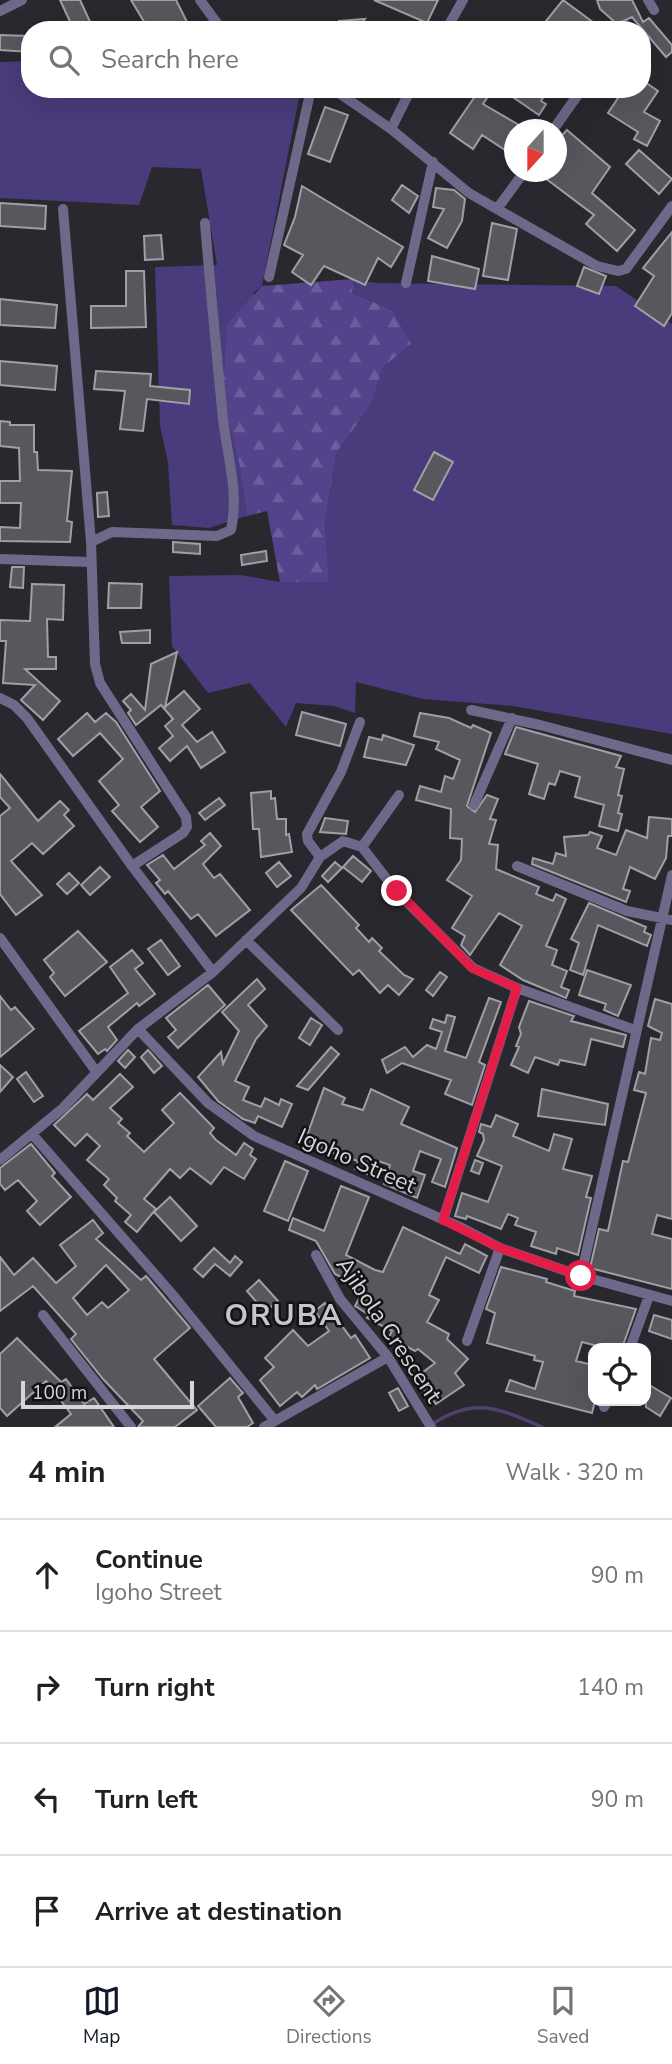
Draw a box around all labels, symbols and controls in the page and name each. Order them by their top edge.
search box [21,21,651,98]
icon: search [45,41,83,79]
text: Search here [101,42,239,77]
north arrow [504,119,567,182]
route end [381,875,412,906]
street label: Igoho Street [293,1121,422,1201]
street label: Ajibola Crescent [329,1251,450,1410]
route start [565,1260,596,1291]
district label: ORUBA [224,1295,344,1336]
map controls [588,1343,651,1406]
button: locate [588,1343,651,1406]
scale bar [21,1378,194,1410]
text: 100 m [32,1380,87,1406]
text: 4 min [28,1452,106,1493]
text: Walk · 320 m [505,1457,644,1488]
text: Continue [95,1542,203,1577]
icon: ahead [28,1556,66,1594]
text: 90 m [591,1560,644,1591]
text: Igoho Street [95,1577,222,1608]
icon: right [28,1668,66,1706]
text: Turn right [95,1670,214,1705]
text: 140 m [577,1672,644,1703]
icon: left [28,1780,66,1818]
text: Turn left [95,1782,198,1817]
text: 90 m [591,1784,644,1815]
icon: arrive [28,1892,66,1930]
text: Arrive at destination [95,1894,342,1929]
tab: Map [83,1982,121,2050]
tab: Directions [286,1982,372,2050]
tab: Saved [537,1982,589,2050]

